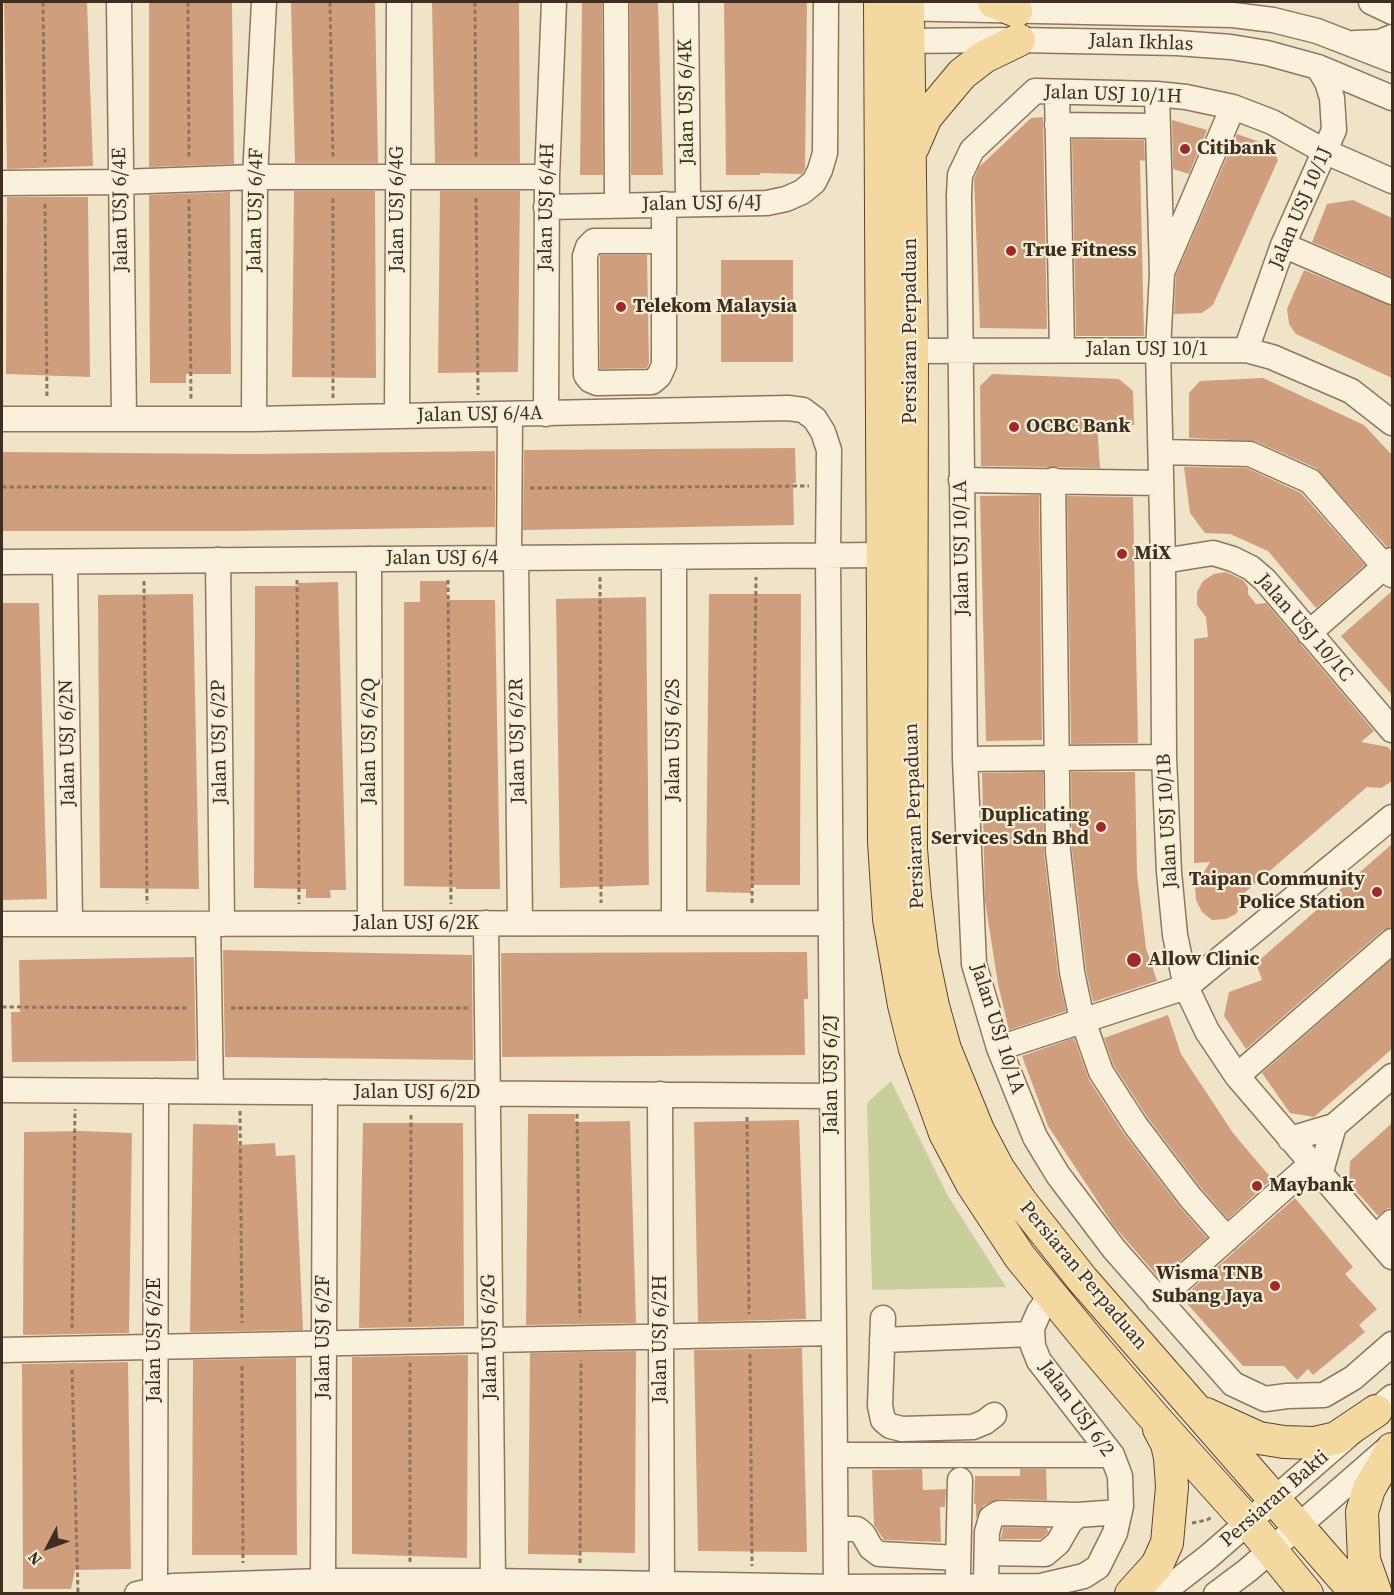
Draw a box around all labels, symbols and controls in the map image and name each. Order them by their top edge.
street label: Jalan Ikhlas [1088,29,1194,57]
street label: Jalan USJ 6/4K [674,39,700,165]
street label: Jalan USJ 10/1H [1043,81,1183,109]
place label: Citibank [1197,137,1276,161]
marker: Citibank [1178,142,1192,156]
street label: Jalan USJ 6/4H [534,143,560,271]
street label: Jalan USJ 10/1J [1265,143,1337,273]
street label: Jalan USJ 6/4G [386,146,410,272]
street label: Jalan USJ 6/4E [108,147,134,273]
street label: Jalan USJ 6/4F [243,148,269,272]
street label: Jalan USJ 6/4J [642,191,762,217]
street label: Persiaran Perpaduan [899,238,923,424]
place label: True Fitness [1023,239,1137,263]
marker: True Fitness [1004,244,1018,258]
place label: Telekom Malaysia [633,295,797,319]
marker: Telekom Malaysia [614,300,628,314]
street label: Jalan USJ 10/1 [1086,338,1208,362]
street label: Jalan USJ 6/4A [417,402,543,428]
place label: OCBC Bank [1026,415,1130,439]
marker: OCBC Bank [1007,420,1021,434]
street label: Jalan USJ 10/1A [949,480,975,616]
place label: MiX [1134,542,1171,566]
street label: Jalan USJ 6/4 [386,547,498,571]
marker: MiX [1115,547,1129,561]
street label: Jalan USJ 10/1C [1251,569,1357,687]
street label: Jalan USJ 6/2Q [358,678,382,804]
street label: Jalan USJ 6/2R [505,678,531,804]
street label: Jalan USJ 6/2N [55,679,81,807]
street label: Jalan USJ 6/2S [662,679,686,801]
street label: Jalan USJ 6/2P [207,680,233,804]
street label: Persiaran Perpaduan [900,722,930,910]
street label: Jalan USJ 10/1B [1152,753,1184,889]
place label: Duplicating Services Sdn Bhd [931,804,1089,851]
marker: Duplicating Services Sdn Bhd [1094,820,1108,834]
place label: Taipan Community Police Station [1189,868,1365,915]
marker: Taipan Community Police Station [1370,885,1384,899]
street label: Jalan USJ 6/2K [353,912,479,936]
place label: Allow Clinic [1148,948,1260,972]
marker: Allow Clinic [1125,951,1143,969]
street label: Jalan USJ 10/1A [965,961,1029,1097]
street label: Jalan USJ 6/2J [820,1014,844,1134]
street label: Jalan USJ 6/2D [354,1081,480,1105]
place label: Maybank [1269,1174,1354,1198]
marker: Maybank [1250,1179,1264,1193]
street label: Persiaran Perpaduan [1014,1197,1152,1355]
place label: Wisma TNB Subang Jaya [1152,1262,1263,1309]
street label: Jalan USJ 6/2G [477,1274,503,1400]
street label: Jalan USJ 6/2F [312,1275,336,1399]
street label: Jalan USJ 6/2H [649,1275,673,1403]
street label: Jalan USJ 6/2E [143,1278,167,1402]
marker: Wisma TNB Subang Jaya [1268,1279,1282,1293]
street label: Jalan USJ 6/2 [1033,1356,1119,1462]
street label: Persiaran Bakti [1216,1445,1334,1553]
north arrow [18,1517,78,1577]
text: N [22,1547,47,1570]

